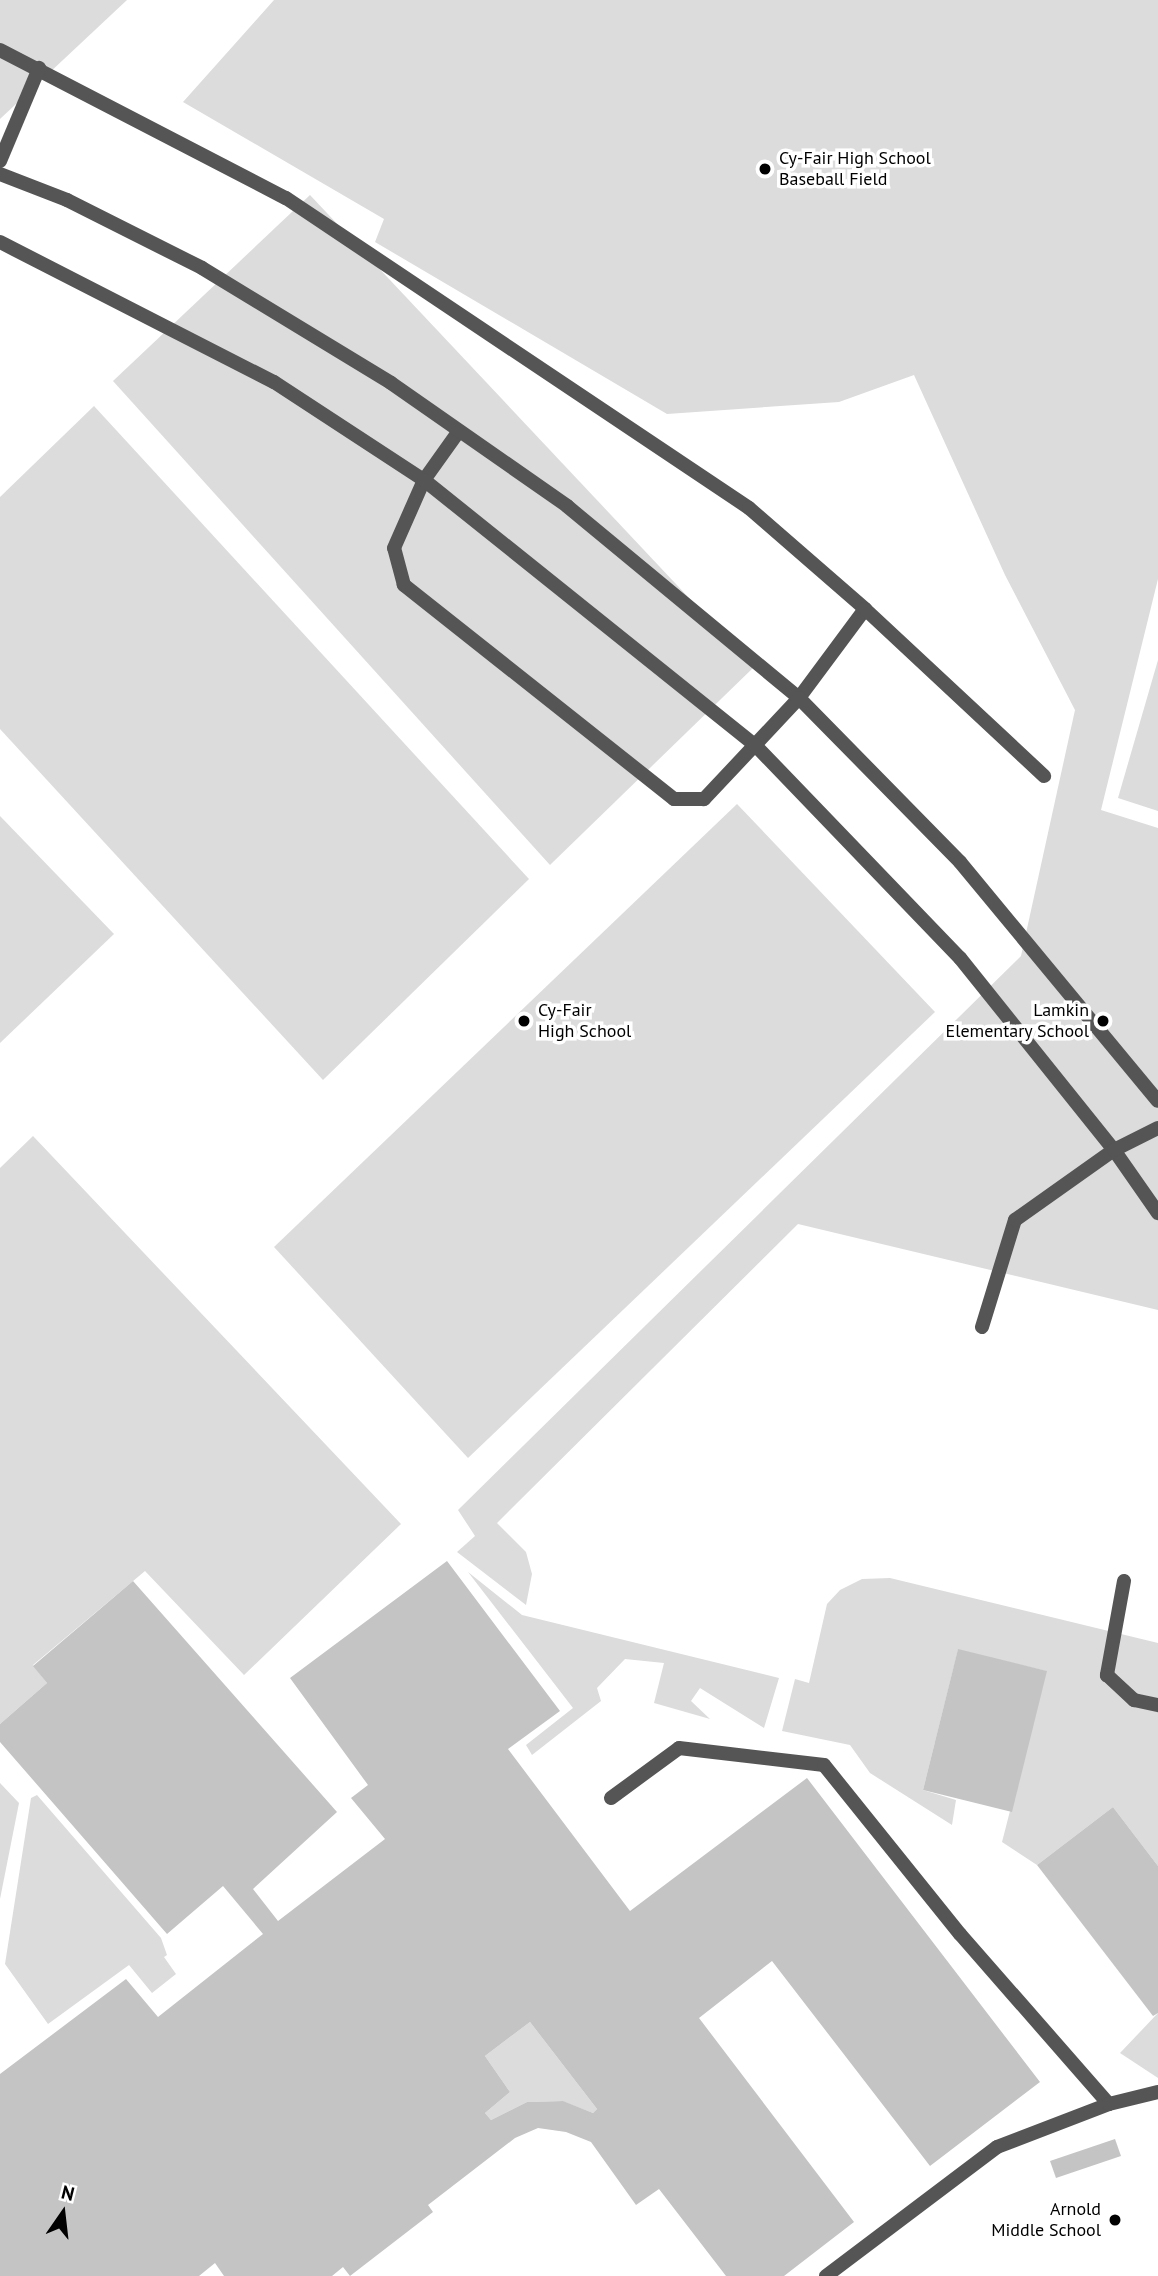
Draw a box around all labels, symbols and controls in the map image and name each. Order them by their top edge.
place label: Cy-Fair High School Baseball Field [779,148,931,190]
marker: Cy-Fair High School Baseball Field [757,161,773,177]
place label: Cy-Fair High School [538,1000,631,1042]
place label: Lamkin Elementary School [945,1000,1089,1042]
marker: Cy-Fair High School [516,1013,532,1029]
marker: Lamkin Elementary School [1095,1013,1111,1029]
north arrow [28,2178,98,2248]
text: N [59,2179,77,2206]
place label: Arnold Middle School [991,2199,1101,2242]
marker: Arnold Middle School [1107,2212,1123,2228]

